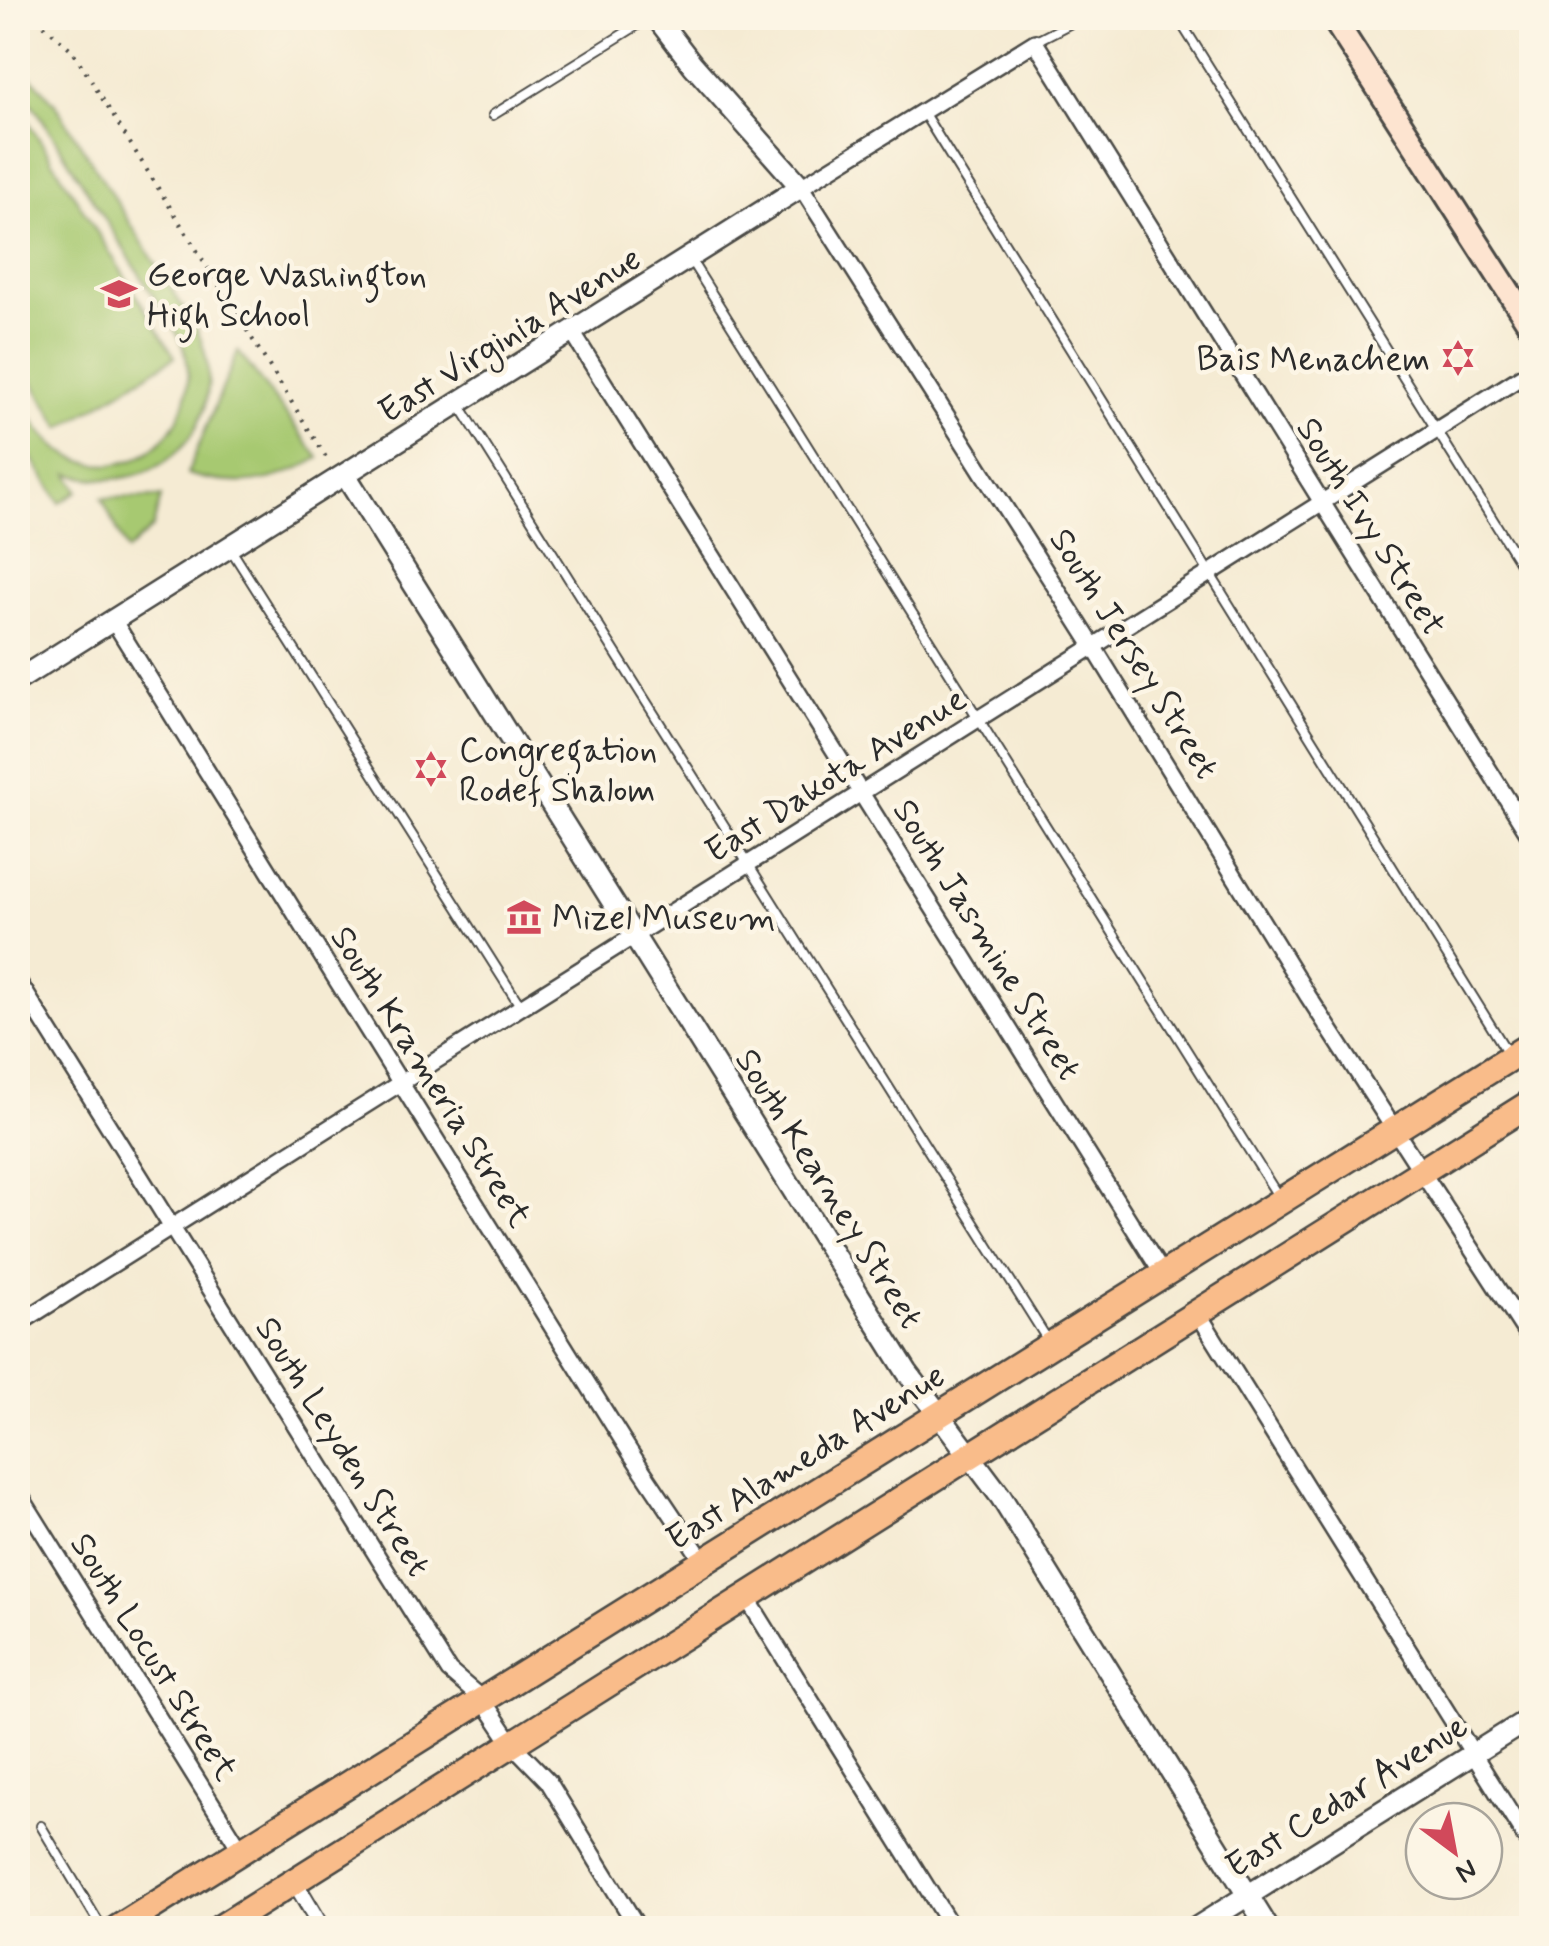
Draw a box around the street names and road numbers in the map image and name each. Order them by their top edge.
street label: East Virginia Avenue [370,236,652,438]
street label: South Ivy Street [1285,409,1456,645]
street label: South Jersey Street [1038,520,1229,788]
street label: East Dakota Avenue [697,677,975,875]
street label: South Jasmine Street [881,791,1091,1089]
street label: South Krameria Street [319,918,542,1237]
street label: South Kearney Street [723,1040,933,1338]
street label: South Leyden Street [244,1308,441,1586]
street label: East Alameda Avenue [658,1353,954,1562]
street label: South Locust Street [59,1524,248,1790]
street label: East Cedar Avenue [1217,1704,1477,1890]

